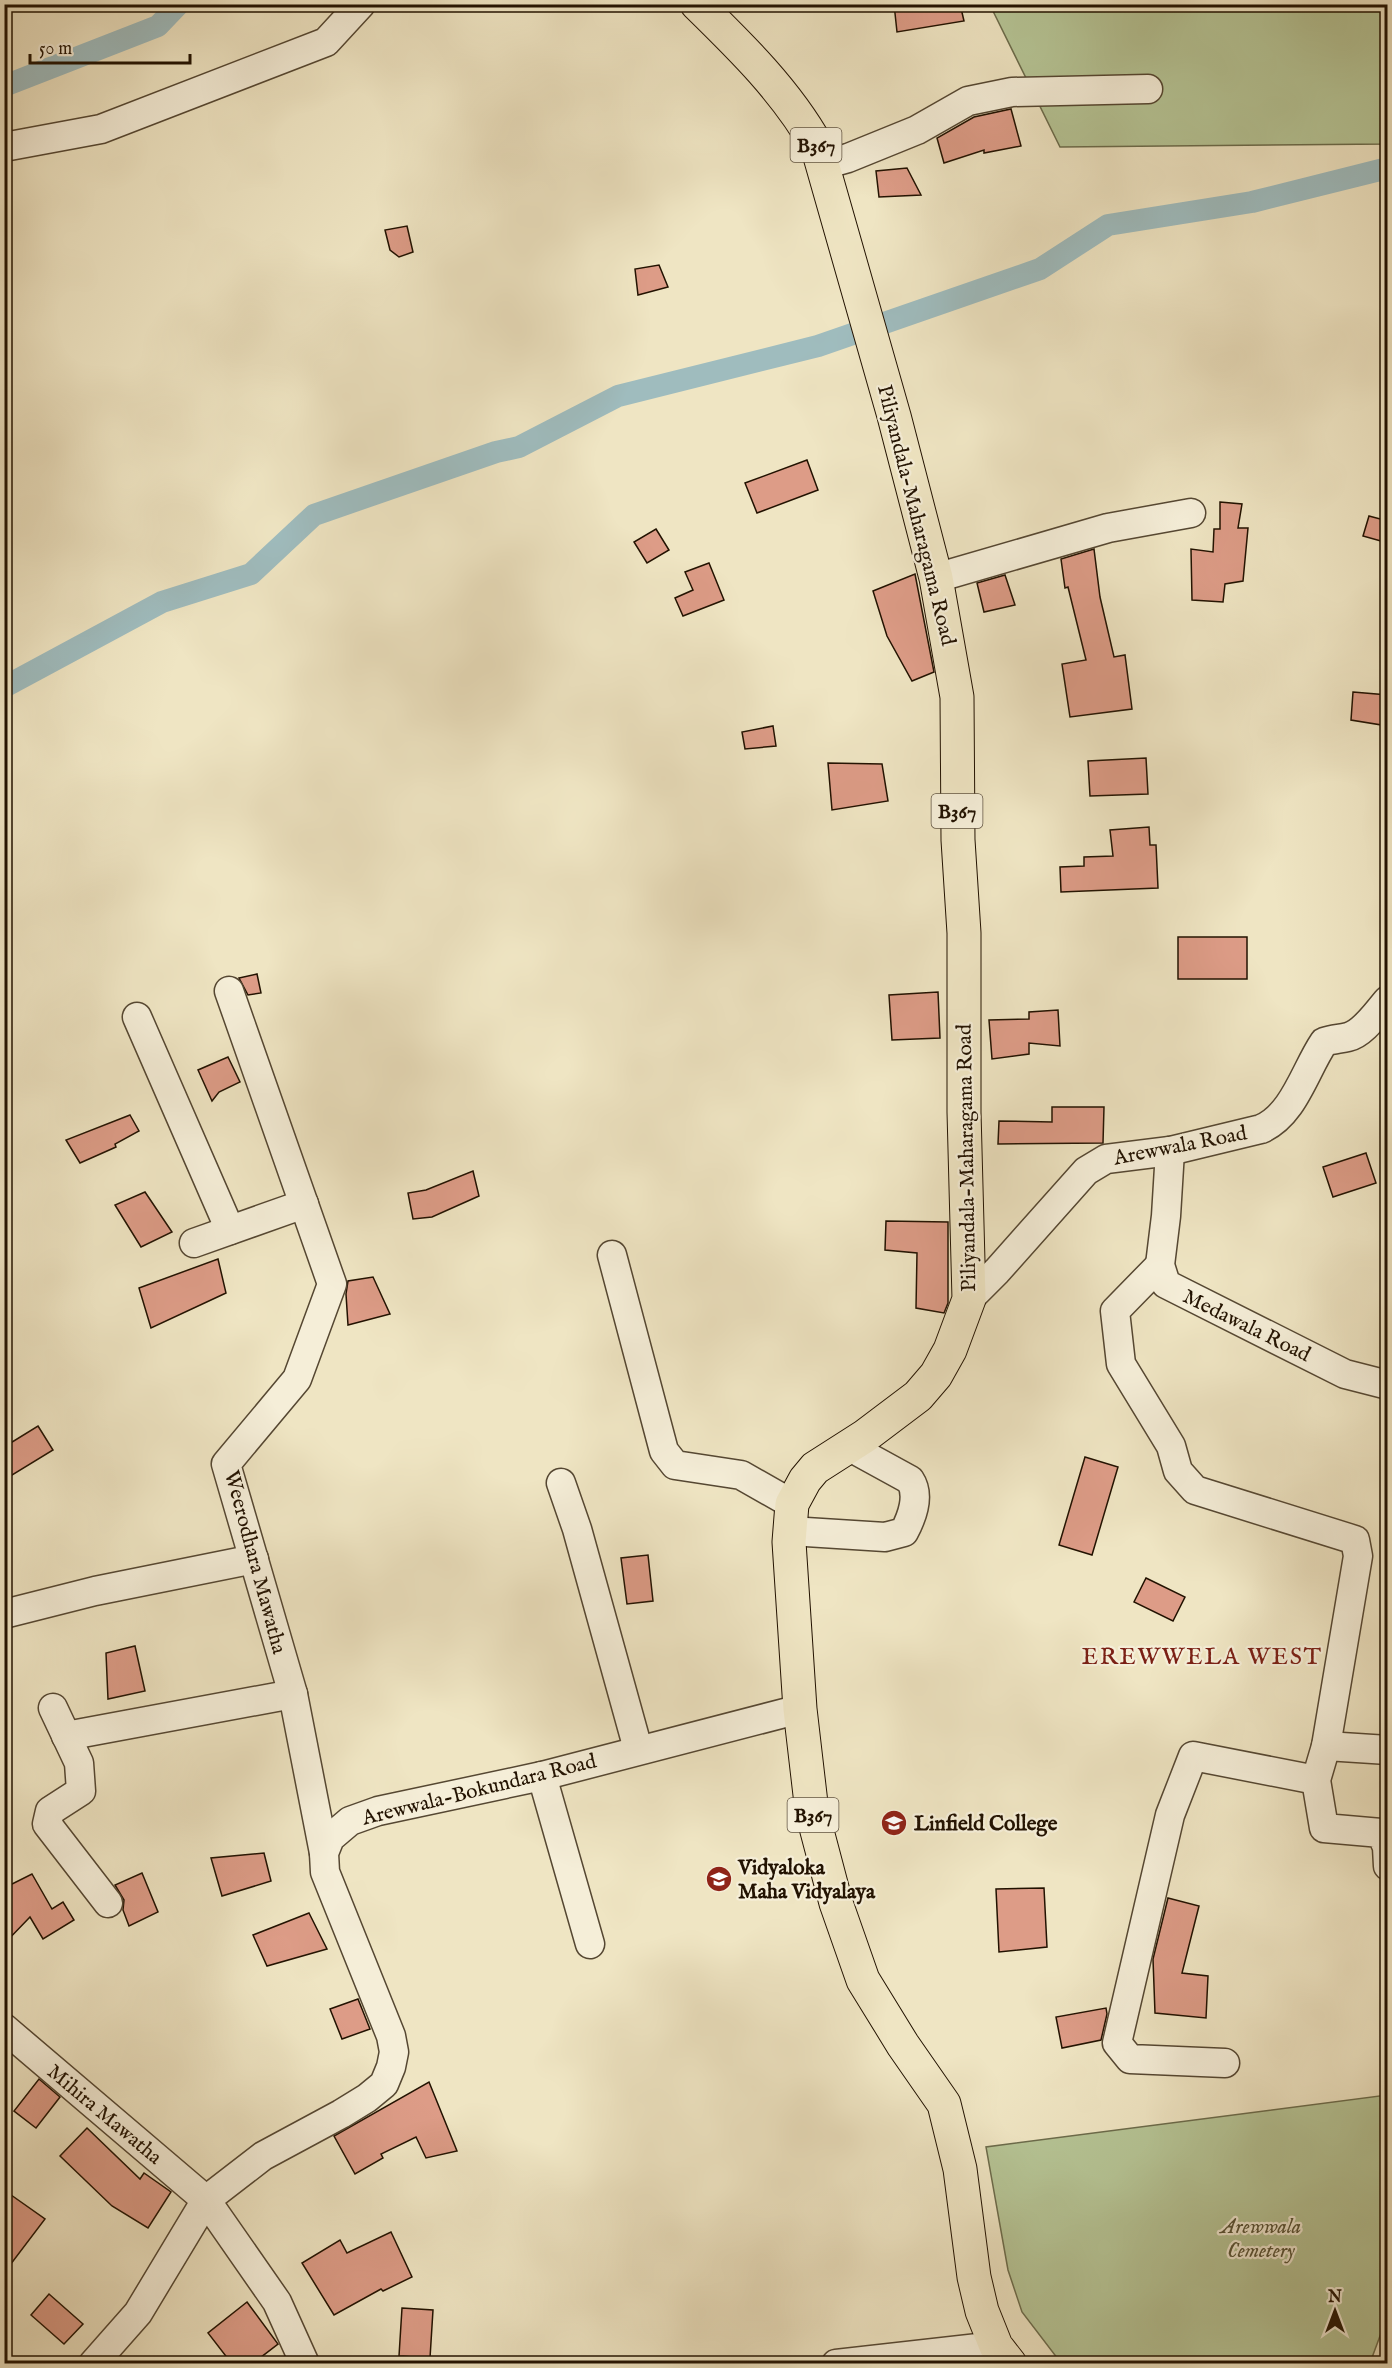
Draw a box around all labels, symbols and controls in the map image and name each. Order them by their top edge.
scale bar [30,27,190,65]
text: 50 m [39,38,72,61]
road number: B367 [790,128,842,162]
street label: Piliyandala-Maharagama Road [870,382,961,649]
road number: B367 [932,794,982,828]
street label: Piliyandala-Maharagama Road [952,1023,983,1292]
street label: Arewwala Road [1110,1120,1250,1173]
street label: Medawala Road [1178,1284,1315,1369]
street label: Weerodhara Mawatha [217,1468,292,1658]
district label: EREWWELA WEST [1082,1642,1322,1673]
street label: Arewwala-Bokundara Road [359,1748,600,1833]
road number: B367 [788,1798,838,1832]
school or university icon: Linfield College [879,1808,909,1838]
place label: Linfield College [914,1811,1058,1838]
place label: Vidyaloka Maha Vidyalaya [737,1855,876,1906]
school or university icon: Vidyaloka Maha Vidyalaya [704,1864,734,1894]
street label: Mihira Mawatha [41,2059,168,2172]
park label: Arewwala Cemetery [1219,2214,1301,2265]
north arrow [1305,2281,1365,2341]
text: N [1327,2288,1342,2308]

